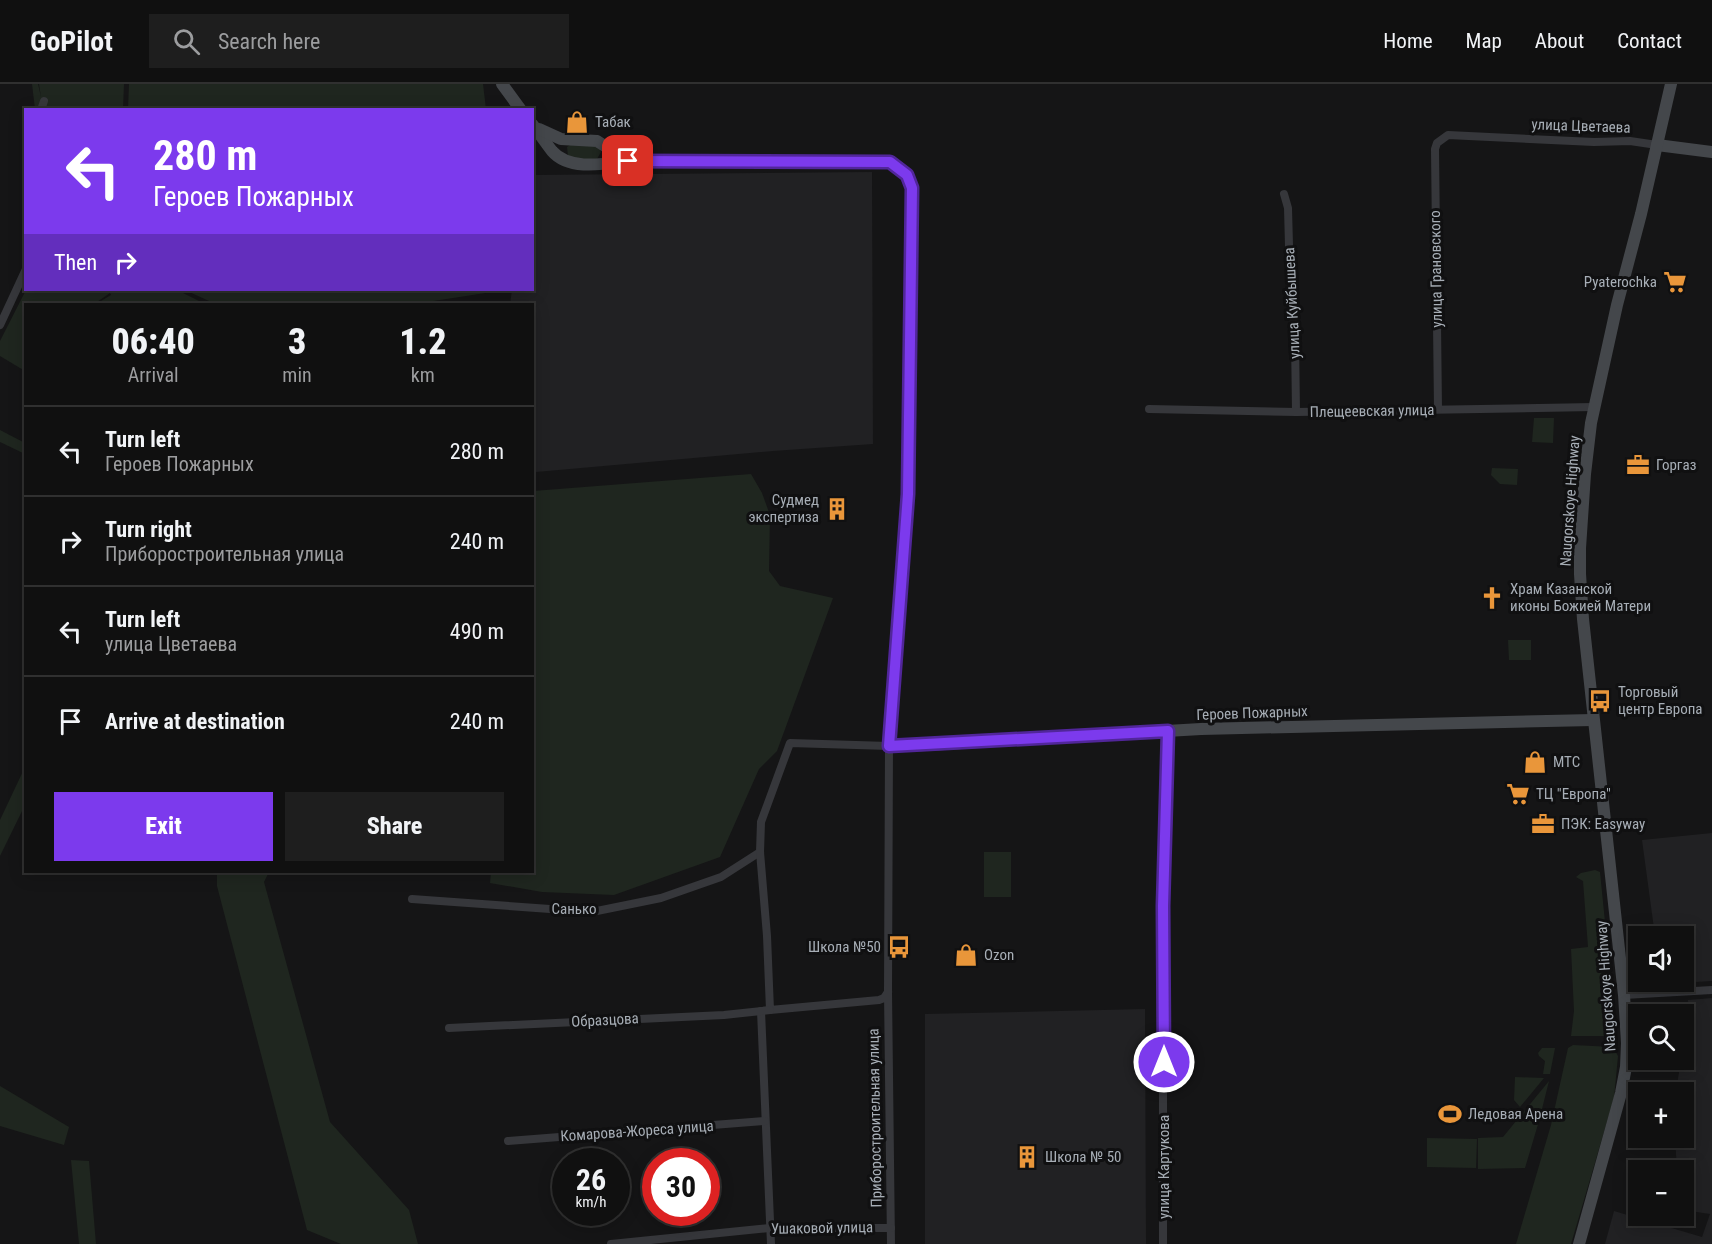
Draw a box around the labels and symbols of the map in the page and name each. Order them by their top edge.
shop icon: Табак [564,109,590,135]
place label: Табак [595,113,631,131]
street label: улица Цветаева [1531,115,1631,137]
pin [602,135,653,186]
street label: улица Грановского [1426,210,1446,328]
street label: улица Куйбышева [1280,247,1304,359]
supermarket icon: Pyaterochka [1662,269,1688,295]
place label: Pyaterochka [1584,273,1657,291]
street label: Плещеевская улица [1309,401,1435,421]
street label: Naugorskoye Highway [1556,435,1584,567]
office icon: Горгаз [1625,452,1651,478]
place label: Горгаз [1656,456,1696,474]
place label: Судмед экспертиза [749,491,819,526]
building icon: Судмед экспертиза [824,496,850,522]
place label: Храм Казанской иконы Божией Матери [1510,580,1651,615]
church icon: Храм Казанской иконы Божией Матери [1479,585,1505,611]
place label: Торговый центр Европа [1618,683,1703,718]
bus stop icon: Торговый центр Европа [1587,688,1613,714]
street label: Героев Пожарных [1196,702,1308,724]
shop icon: МТС [1522,749,1548,775]
place label: МТС [1553,753,1580,771]
supermarket icon: ТЦ "Европа" [1505,781,1531,807]
place label: ТЦ "Европа" [1536,785,1611,803]
office icon: ПЭК: Easyway [1530,811,1556,837]
place label: ПЭК: Easyway [1561,815,1645,833]
street label: Санько [551,900,597,918]
street label: Naugorskoye Highway [1592,920,1620,1052]
bus stop icon: Школа №50 [886,934,912,960]
place label: Школа №50 [808,938,881,956]
shop icon: Ozon [953,942,979,968]
place label: Ozon [984,946,1014,964]
street label: Образцова [571,1009,639,1031]
street label: Приборостроительная улица [864,1028,886,1208]
position arrow [1132,1030,1196,1094]
sports icon: Ледовая Арена [1437,1101,1463,1127]
place label: Ледовая Арена [1468,1105,1563,1123]
street label: улица Картукова [1155,1115,1173,1219]
street label: Комарова-Жореса улица [560,1117,714,1145]
building icon: Школа № 50 [1014,1144,1040,1170]
speed limit sign: 30 [642,1148,720,1226]
place label: Школа № 50 [1045,1148,1122,1166]
street label: Ушаковой улица [771,1218,873,1238]

